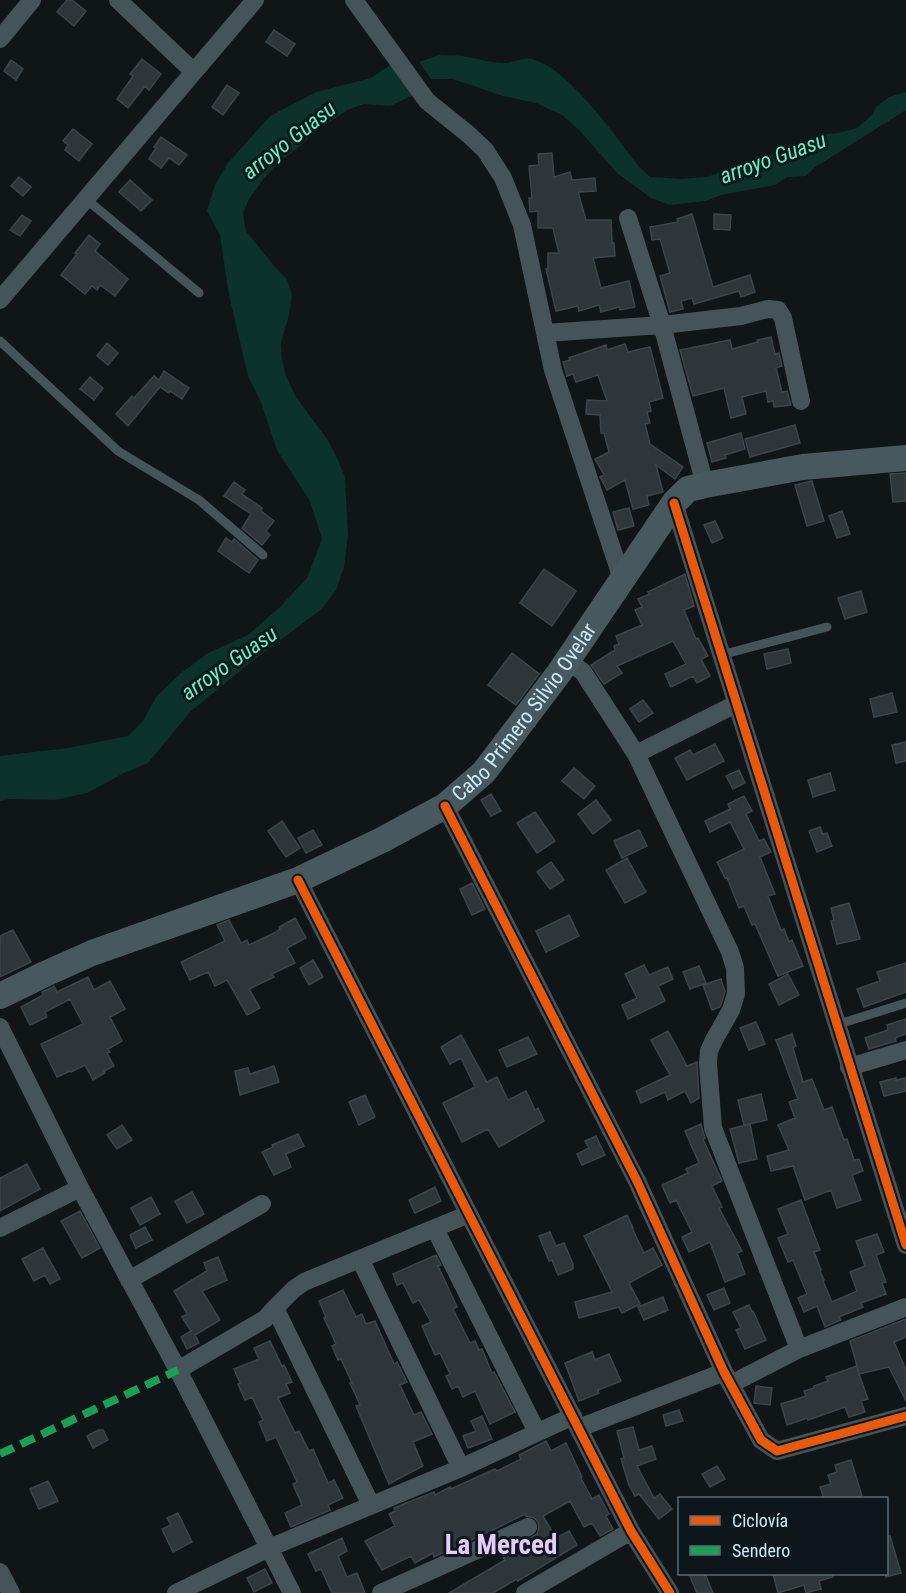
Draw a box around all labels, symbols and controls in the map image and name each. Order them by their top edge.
water label: arroyo Guasu [237,96,341,184]
water label: arroyo Guasu [716,127,830,189]
street label: Cabo Primero Silvio Ovelar [447,619,601,806]
water label: arroyo Guasu [176,621,282,705]
legend [678,1497,888,1575]
text: Ciclovía [732,1510,788,1531]
district label: La Merced [445,1529,557,1561]
text: Sendero [732,1540,790,1561]

